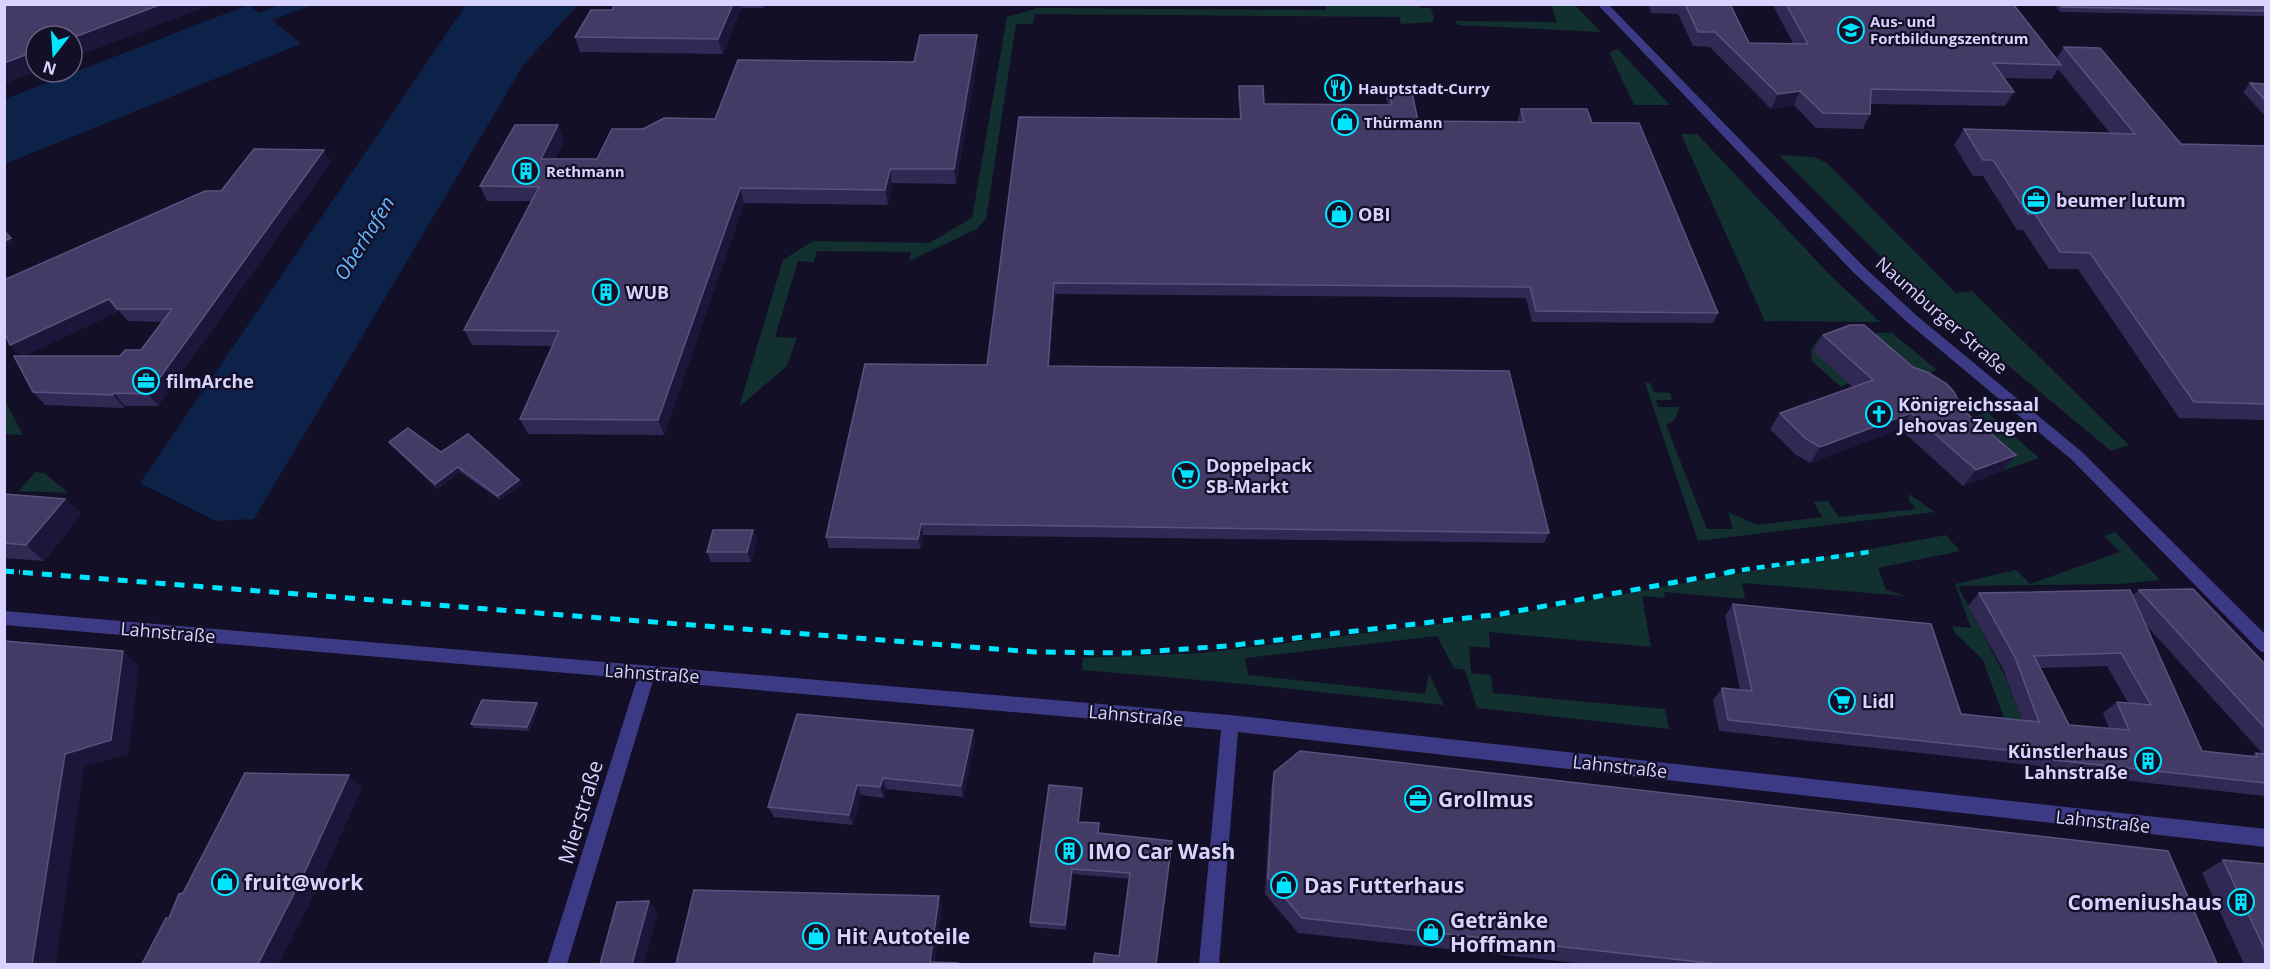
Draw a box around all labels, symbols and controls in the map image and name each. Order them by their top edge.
place label: Aus- und Fortbildungszentrum [1870,11,2029,48]
school or university icon: Aus- und Fortbildungszentrum [1836,15,1866,45]
north arrow [24,24,84,84]
text: N [40,56,59,81]
restaurant icon: Hauptstadt-Curry [1323,73,1353,103]
place label: Hauptstadt-Curry [1358,78,1490,98]
shop icon: Thürmann [1330,107,1360,137]
place label: Thürmann [1364,112,1443,132]
building icon: Rethmann [511,156,541,186]
place label: Rethmann [546,161,625,181]
office icon: beumer lutum [2021,185,2051,215]
place label: beumer lutum [2056,188,2186,212]
water label: Oberhafen [328,191,400,285]
shop icon: OBI [1324,199,1354,229]
place label: OBI [1358,202,1390,226]
street label: Naumburger Straße [1871,251,2013,379]
building icon: WUB [591,277,621,307]
place label: WUB [626,280,669,304]
office icon: filmArche [131,366,161,396]
place label: filmArche [166,369,254,393]
place label: Königreichssaal Jehovas Zeugen [1896,392,2039,437]
church icon: Königreichssaal Jehovas Zeugen [1864,399,1894,429]
place label: Doppelpack SB-Markt [1206,453,1313,498]
supermarket icon: Doppelpack SB-Markt [1171,460,1201,490]
street label: Lahnstraße [120,616,216,648]
street label: Lahnstraße [604,658,700,688]
supermarket icon: Lidl [1827,686,1857,716]
place label: Lidl [1862,689,1895,713]
street label: Lahnstraße [1088,699,1184,731]
place label: Künstlerhaus Lahnstraße [2008,739,2128,784]
building icon: Künstlerhaus Lahnstraße [2133,746,2163,776]
street label: Lahnstraße [1571,749,1669,783]
street label: Mierstraße [551,757,609,867]
office icon: Grollmus [1403,784,1433,814]
place label: Grollmus [1438,785,1533,813]
street label: Lahnstraße [2054,804,2152,838]
building icon: IMO Car Wash [1054,836,1084,866]
place label: IMO Car Wash [1088,837,1235,865]
shop icon: fruit@work [210,867,240,897]
place label: fruit@work [244,868,364,896]
shop icon: Das Futterhaus [1269,870,1299,900]
place label: Das Futterhaus [1304,871,1464,899]
building icon: Comeniushaus [2226,887,2256,917]
place label: Comeniushaus [2067,888,2222,916]
place label: Getränke Hoffmann [1450,906,1556,958]
shop icon: Getränke Hoffmann [1416,917,1446,947]
shop icon: Hit Autoteile [801,921,831,951]
place label: Hit Autoteile [836,922,970,950]

